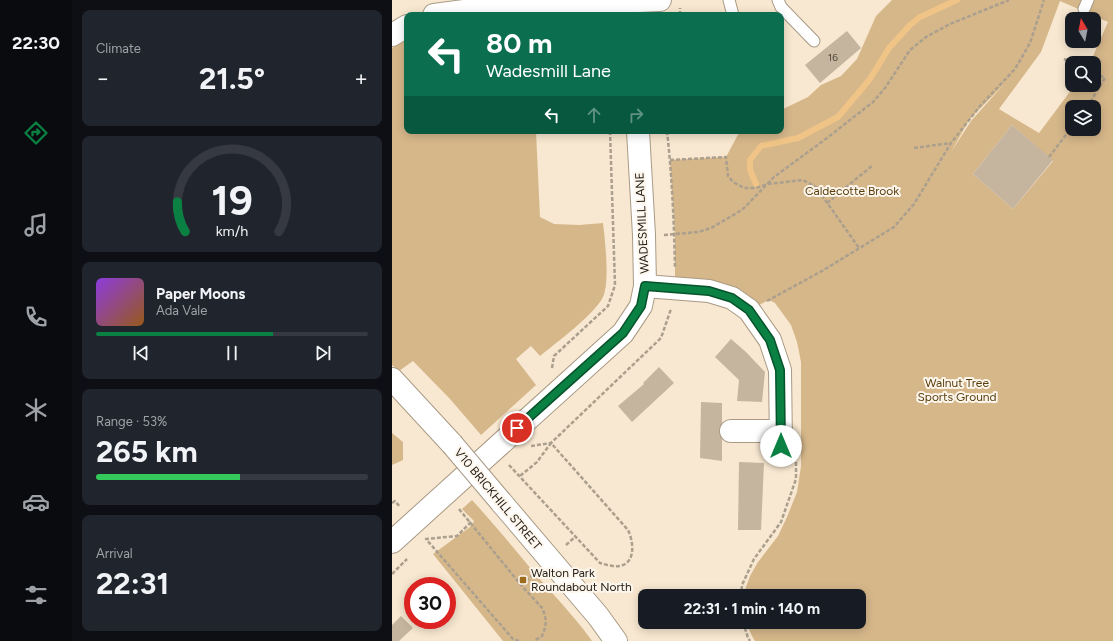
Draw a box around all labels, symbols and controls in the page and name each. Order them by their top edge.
north arrow [1065,12,1101,48]
map controls [1065,12,1101,136]
text: 80 m [486,26,552,60]
icon: left [420,28,472,80]
text: 22:30 [12,32,60,54]
text: Climate [96,41,141,56]
house number: 16 [828,51,838,64]
button: search [1065,56,1101,92]
text: 21.5° [199,60,265,97]
text: Wadesmill Lane [486,60,611,82]
text: − [96,65,110,92]
text: + [354,65,368,92]
button: layers [1065,100,1101,136]
icon: left [541,104,563,126]
icon: ahead [583,104,605,126]
icon: right [625,104,647,126]
icon: directions [22,119,50,147]
street label: WADESMILL LANE [632,172,652,274]
text: 19 [211,175,253,225]
park label: Caldecotte Brook [805,184,899,198]
icon: music [22,211,50,239]
text: km/h [216,222,248,240]
text: Paper Moons [156,285,245,303]
icon: phone [22,303,50,331]
text: Ada Vale [156,303,207,318]
icon: previous [130,342,152,364]
icon: pause [221,342,243,364]
icon: next [312,342,334,364]
park label: Walnut Tree Sports Ground [917,376,997,404]
icon: climate [22,396,50,424]
pin [500,411,534,445]
text: Range · 53% [96,414,167,429]
icon: arrive [506,417,528,439]
position arrow [760,425,802,467]
text: 265 km [96,433,198,470]
street label: V10 BRICKHILL STREET [451,445,545,553]
icon: car [22,488,50,516]
text: Arrival [96,546,133,561]
text: 22:31 [96,565,169,602]
place label: Walton Park Roundabout North [531,566,632,594]
marker: Walton Park Roundabout North [518,575,528,585]
speed limit sign: 30 [404,577,456,629]
icon: filters [22,581,50,609]
text: 22:31 · 1 min · 140 m [684,600,820,618]

